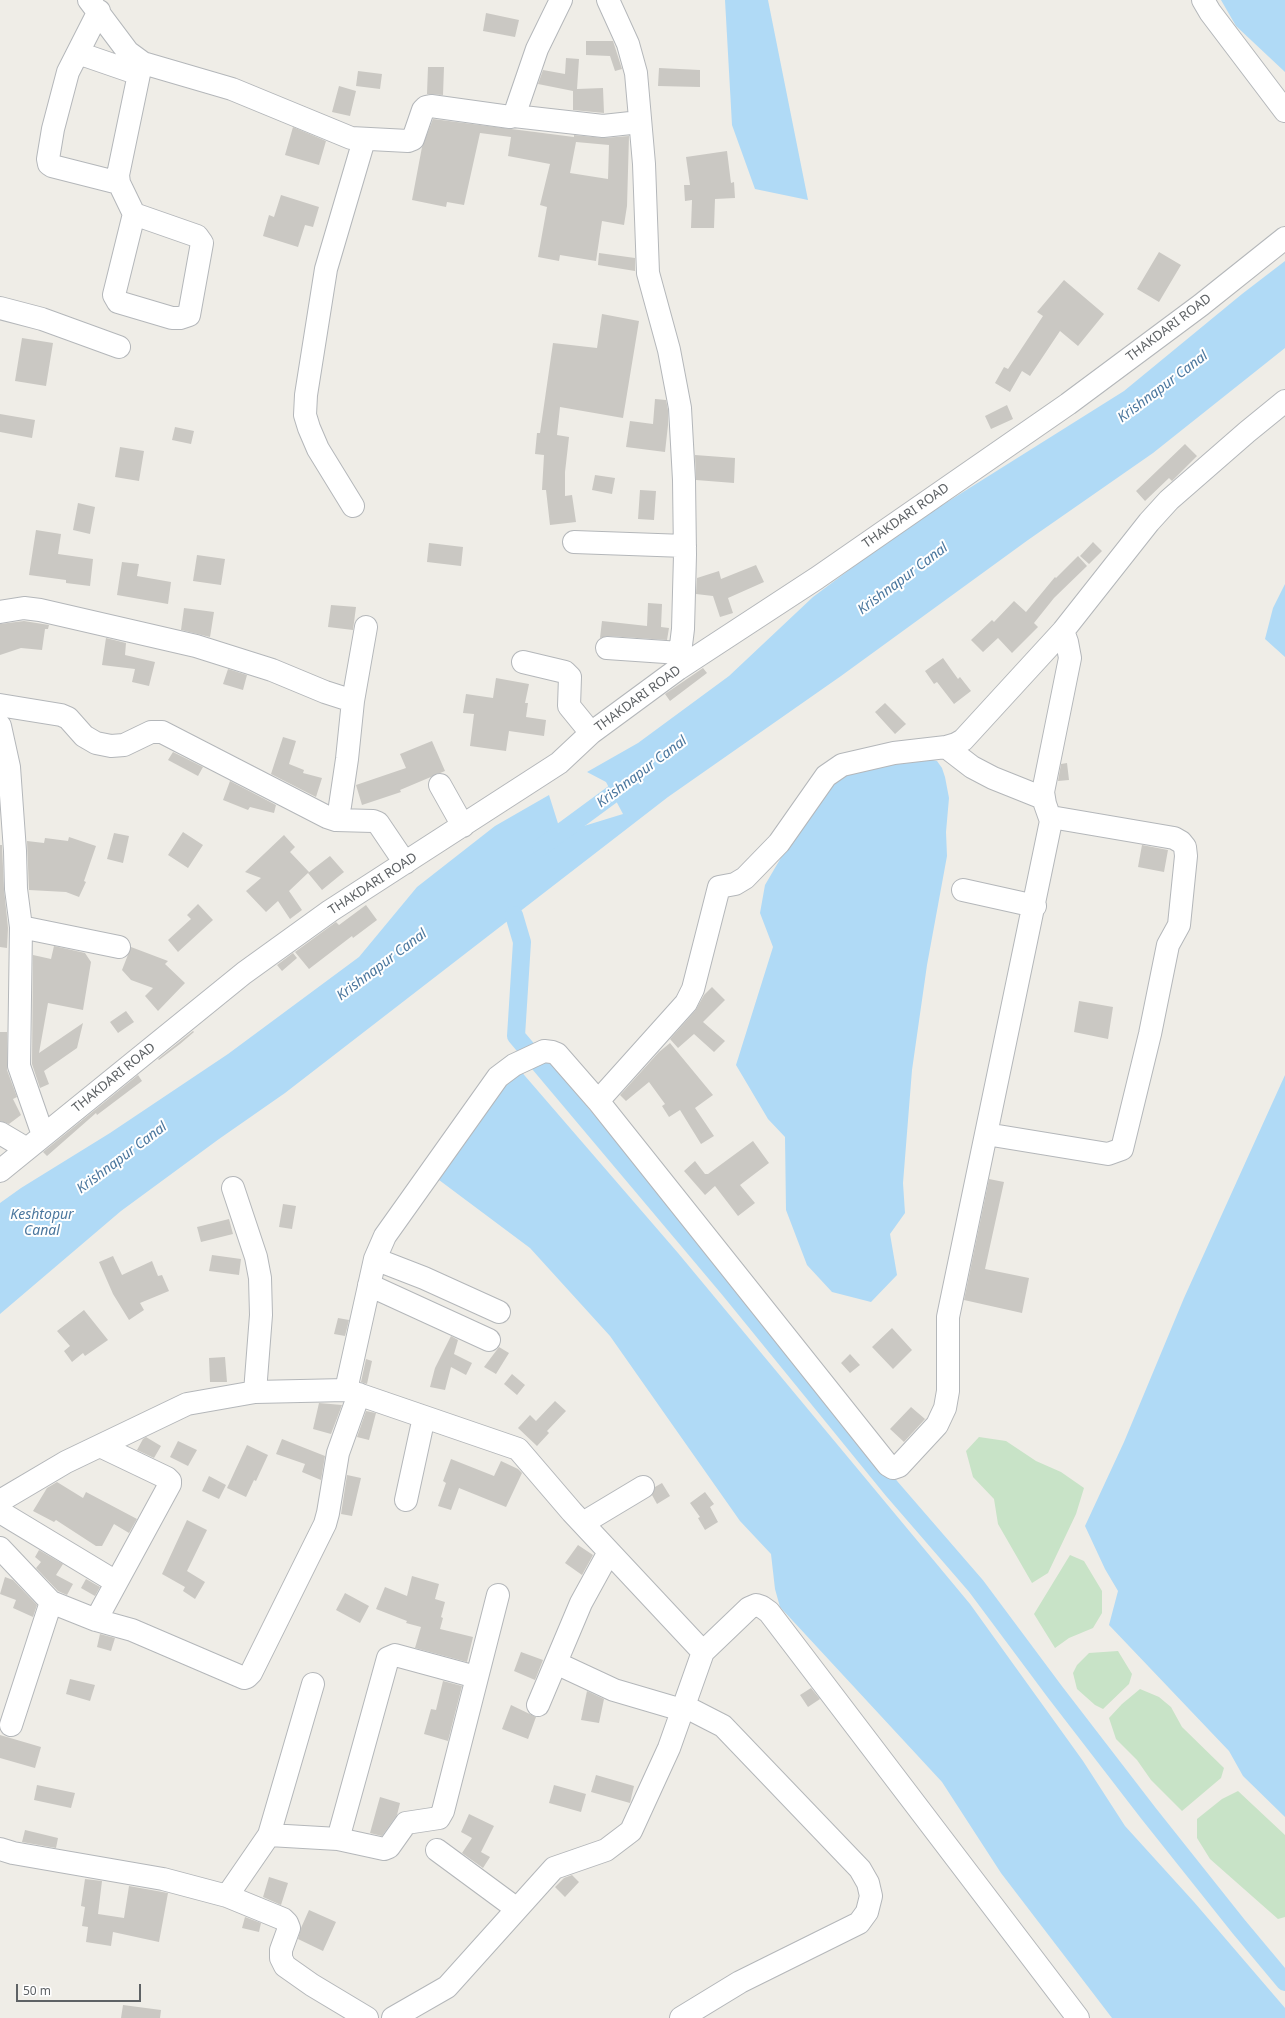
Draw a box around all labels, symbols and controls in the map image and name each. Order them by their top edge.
street label: THAKDARI ROAD [1123,291,1215,365]
water label: Krishnapur Canal [1115,348,1211,426]
street label: THAKDARI ROAD [860,480,952,552]
water label: Krishnapur Canal [855,540,951,618]
street label: THAKDARI ROAD [592,663,684,735]
water label: Krishnapur Canal [594,733,690,811]
street label: THAKDARI ROAD [326,850,420,918]
water label: Krishnapur Canal [334,926,430,1004]
street label: THAKDARI ROAD [69,1040,159,1116]
water label: Krishnapur Canal [74,1119,170,1197]
water label: Keshtopur Canal [10,1207,74,1240]
scale bar [18,1976,143,2002]
text: 50 m [23,1982,51,1999]

